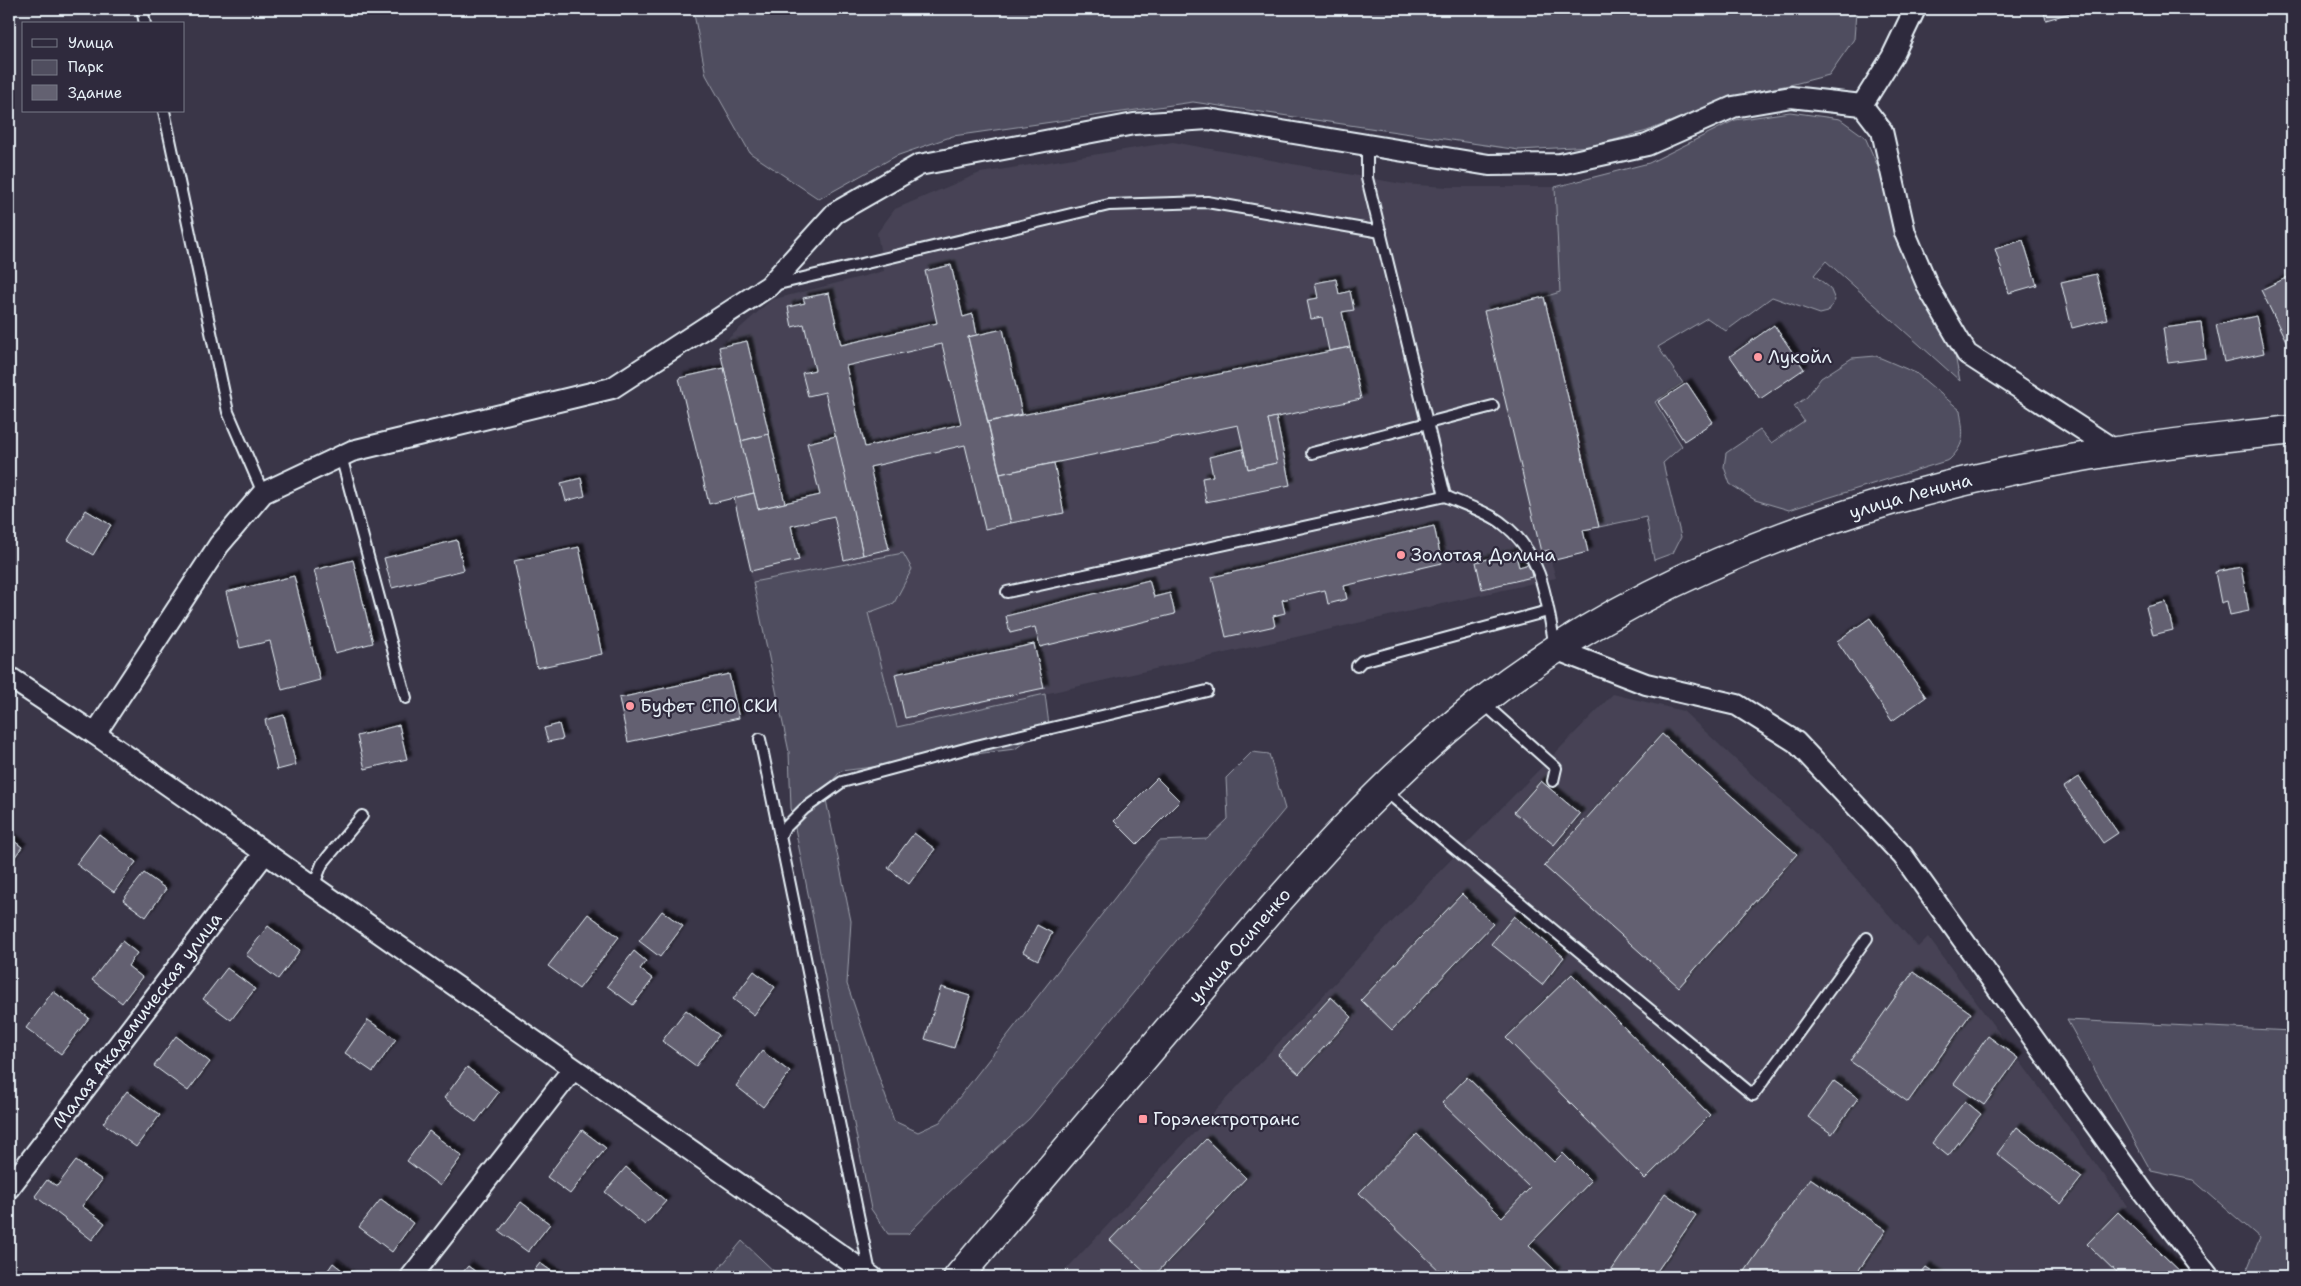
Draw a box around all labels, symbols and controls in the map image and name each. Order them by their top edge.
legend [22,22,185,112]
text: Улица [68,33,114,53]
text: Парк [68,57,104,77]
text: Здание [68,83,122,103]
place label: Лукойл [1768,345,1832,369]
marker: Лукойл [1752,351,1764,363]
street label: улица Ленина [1846,468,1974,525]
place label: Золотая Долина [1411,543,1556,567]
marker: Золотая Долина [1395,549,1407,561]
place label: Буфет СПО СКИ [640,694,778,718]
marker: Буфет СПО СКИ [624,700,636,712]
street label: улица Осипенко [1183,883,1296,1008]
street label: Малая Академическая улица [47,907,227,1133]
place label: Горэлектротранс [1153,1107,1300,1131]
marker: Горэлектротранс [1137,1113,1149,1125]

